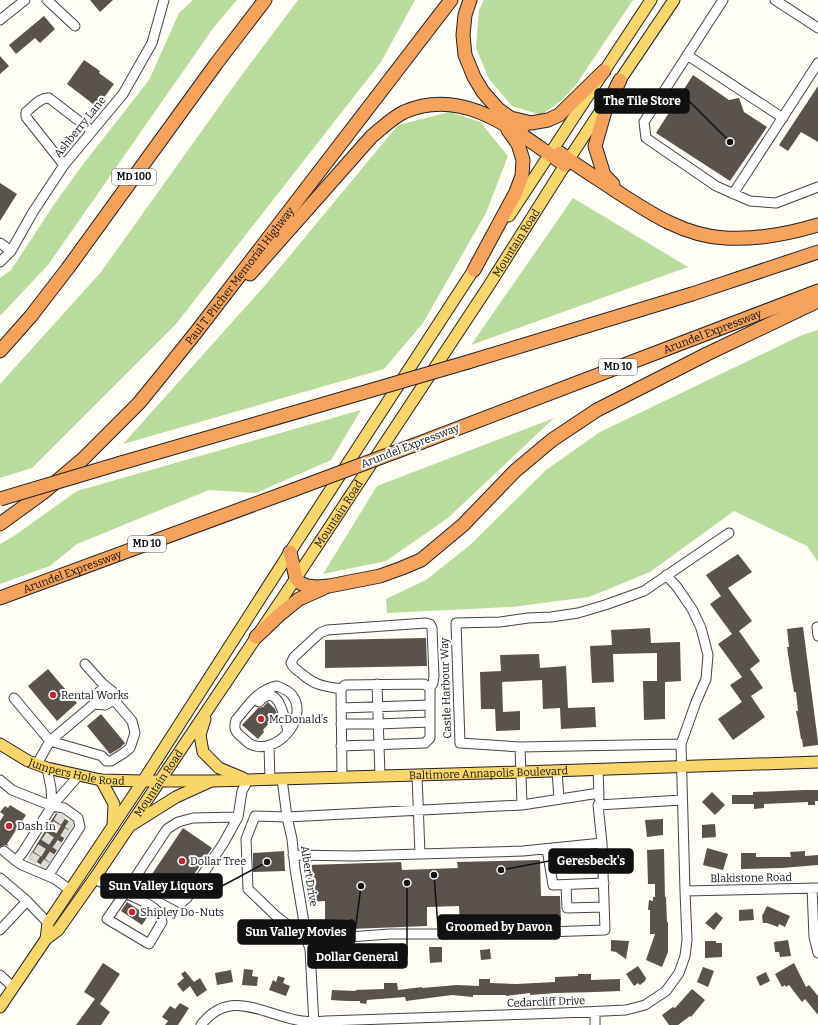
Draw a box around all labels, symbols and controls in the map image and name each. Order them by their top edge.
callout: The Tile Store [595,89,689,113]
street label: Ashberry Lane [51,94,109,160]
text: The Tile Store [603,94,681,108]
road number: MD 100 [112,169,156,185]
street label: Paul T. Pitcher Memorial Highway [182,204,297,347]
street label: Mountain Road [490,206,543,279]
street label: Arundel Expressway [661,307,763,356]
road number: MD 10 [599,359,637,375]
street label: Arundel Expressway [359,421,461,471]
street label: Mountain Road [311,477,366,550]
road number: MD 10 [128,536,166,552]
street label: Arundel Expressway [21,547,124,595]
street label: Castle Harbour Way [438,637,454,739]
place label: Rental Works [61,689,129,702]
marker: Rental Works [48,690,58,700]
place label: McDonald's [269,713,328,726]
marker: McDonald's [256,714,266,724]
street label: Mountain Road [131,747,186,819]
street label: Jumpers Hole Road [26,755,125,787]
street label: Baltimore Annapolis Boulevard [409,764,569,782]
place label: Dash In [17,820,56,833]
marker: Dash In [4,821,14,831]
street label: Albert Drive [298,845,320,907]
callout: Geresbeck's [549,849,633,873]
text: Geresbeck's [557,854,625,868]
place label: Dollar Tree [190,855,246,868]
marker: Dollar Tree [177,856,187,866]
street label: Blakistone Road [710,871,792,885]
callout: Sun Valley Liquors [101,874,222,898]
text: Sun Valley Liquors [109,879,214,893]
place label: Shipley Do-Nuts [140,906,224,919]
marker: Shipley Do-Nuts [127,907,137,917]
callout: Groomed by Davon [438,915,560,939]
callout: Sun Valley Movies [238,920,355,944]
text: Groomed by Davon [446,920,553,934]
text: Sun Valley Movies [245,925,347,939]
callout: Dollar General [308,944,407,968]
text: Dollar General [316,950,399,964]
street label: Cedarcliff Drive [507,994,585,1010]

